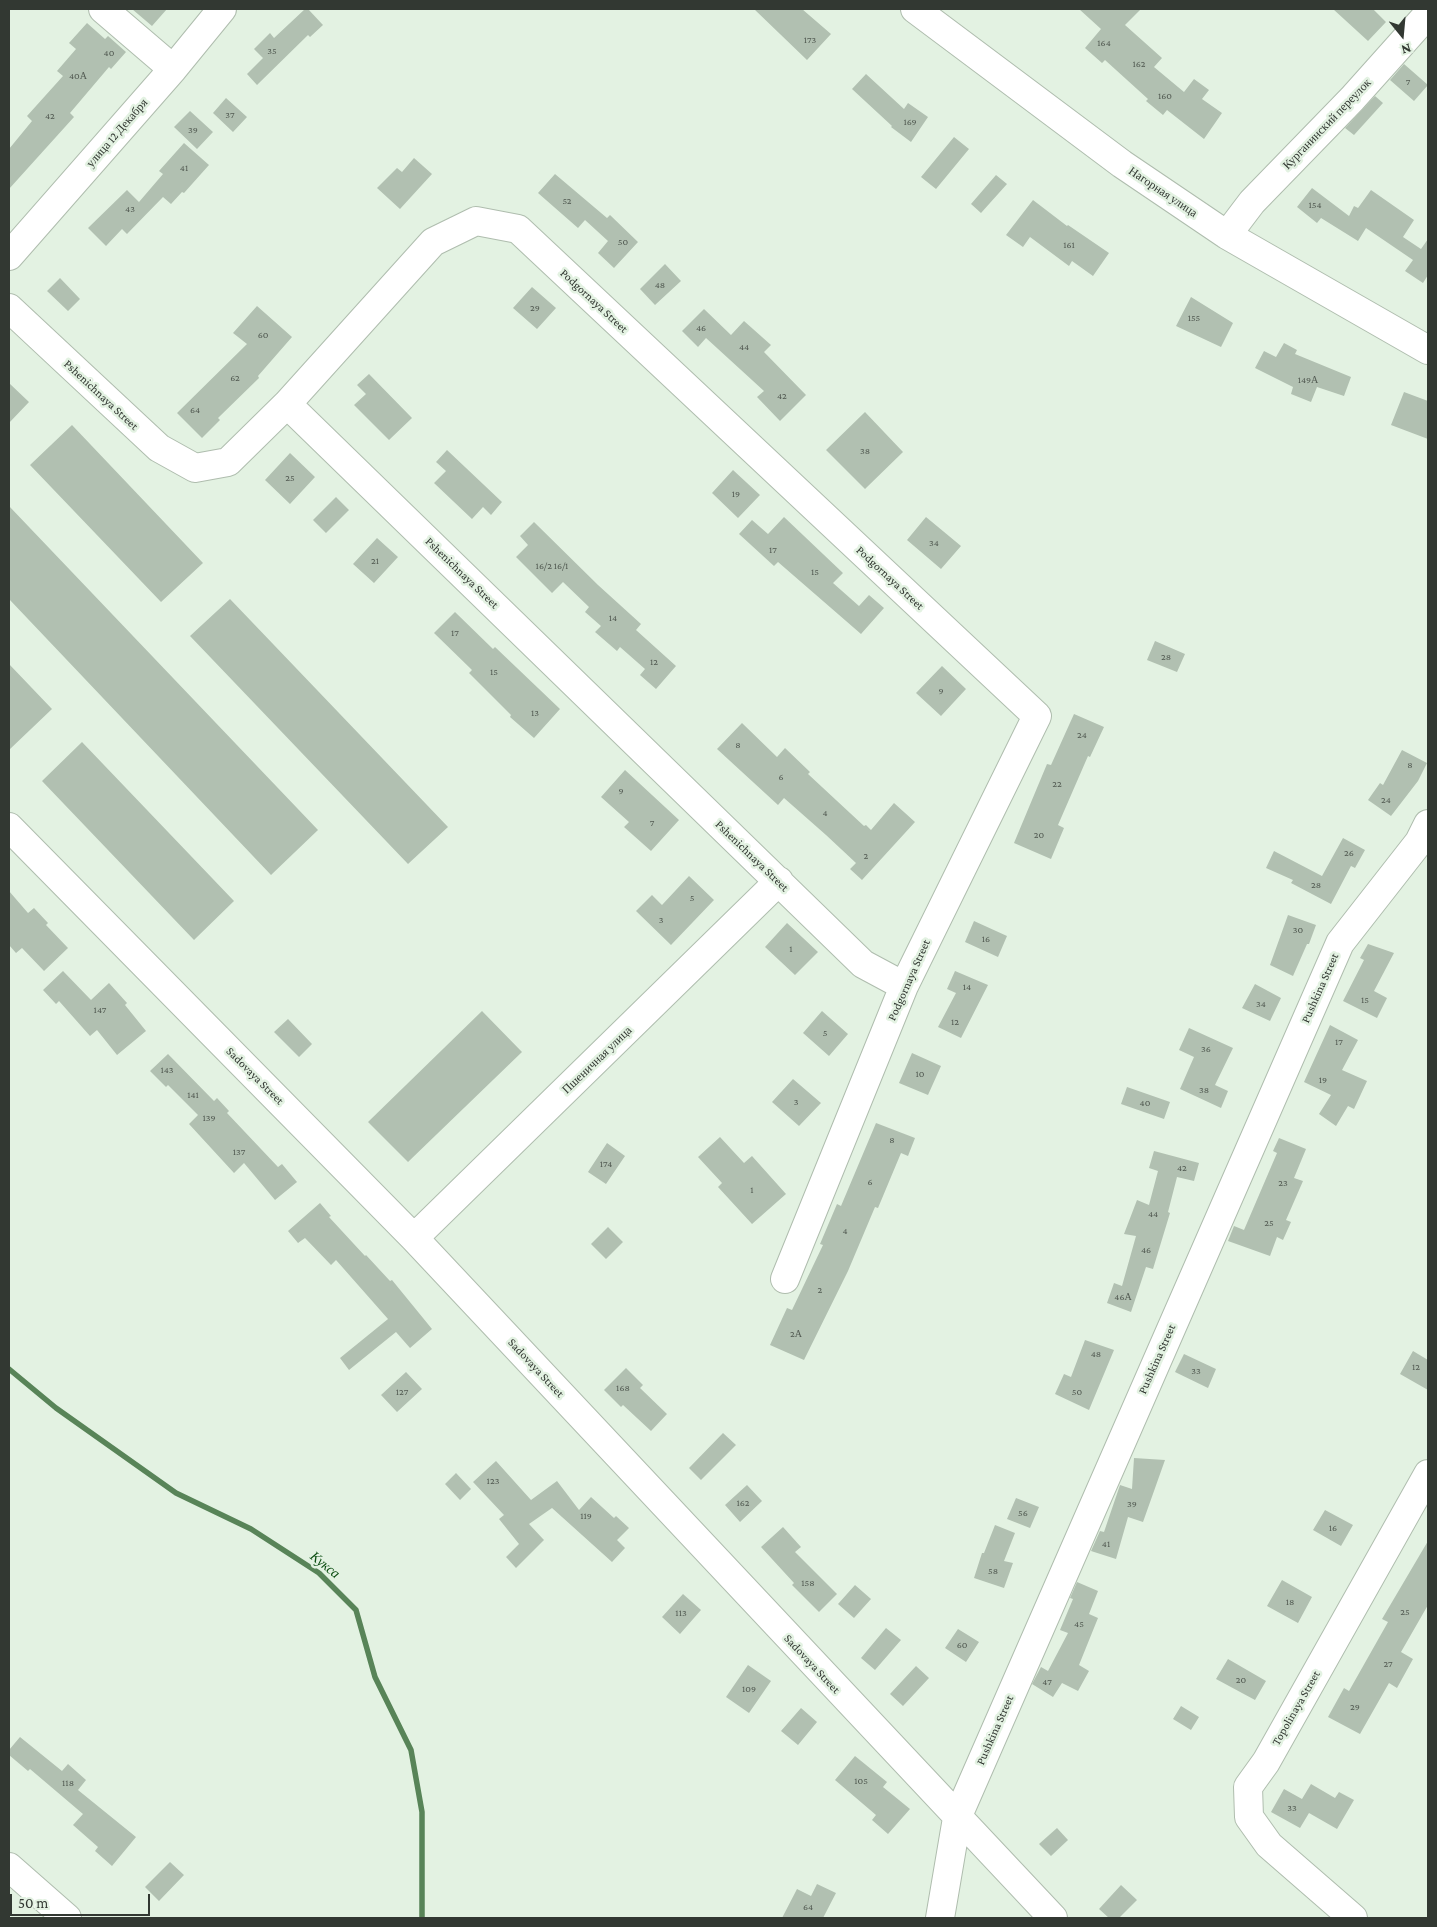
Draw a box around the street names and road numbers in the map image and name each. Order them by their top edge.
street label: Курганинский переулок [1280,76,1374,172]
street label: улица 12 Декабря [83,96,151,170]
street label: Нагорная улица [1126,164,1200,220]
street label: Podgornaya Street [557,266,631,336]
street label: Pshenichnaya Street [61,357,141,433]
street label: Pshenichnaya Street [422,534,502,612]
street label: Podgornaya Street [853,543,927,613]
street label: Pshenichnaya Street [712,817,792,895]
street label: Podgornaya Street [885,937,933,1023]
street label: Pushkina Street [1298,951,1342,1025]
street label: Пшеничная улица [559,1023,635,1097]
street label: Sadovaya Street [223,1044,287,1108]
street label: Pushkina Street [1135,1322,1179,1396]
street label: Sadovaya Street [505,1335,567,1401]
street label: Sadovaya Street [781,1631,843,1697]
street label: Topolinaya Street [1269,1668,1323,1748]
street label: Pushkina Street [973,1693,1017,1767]

